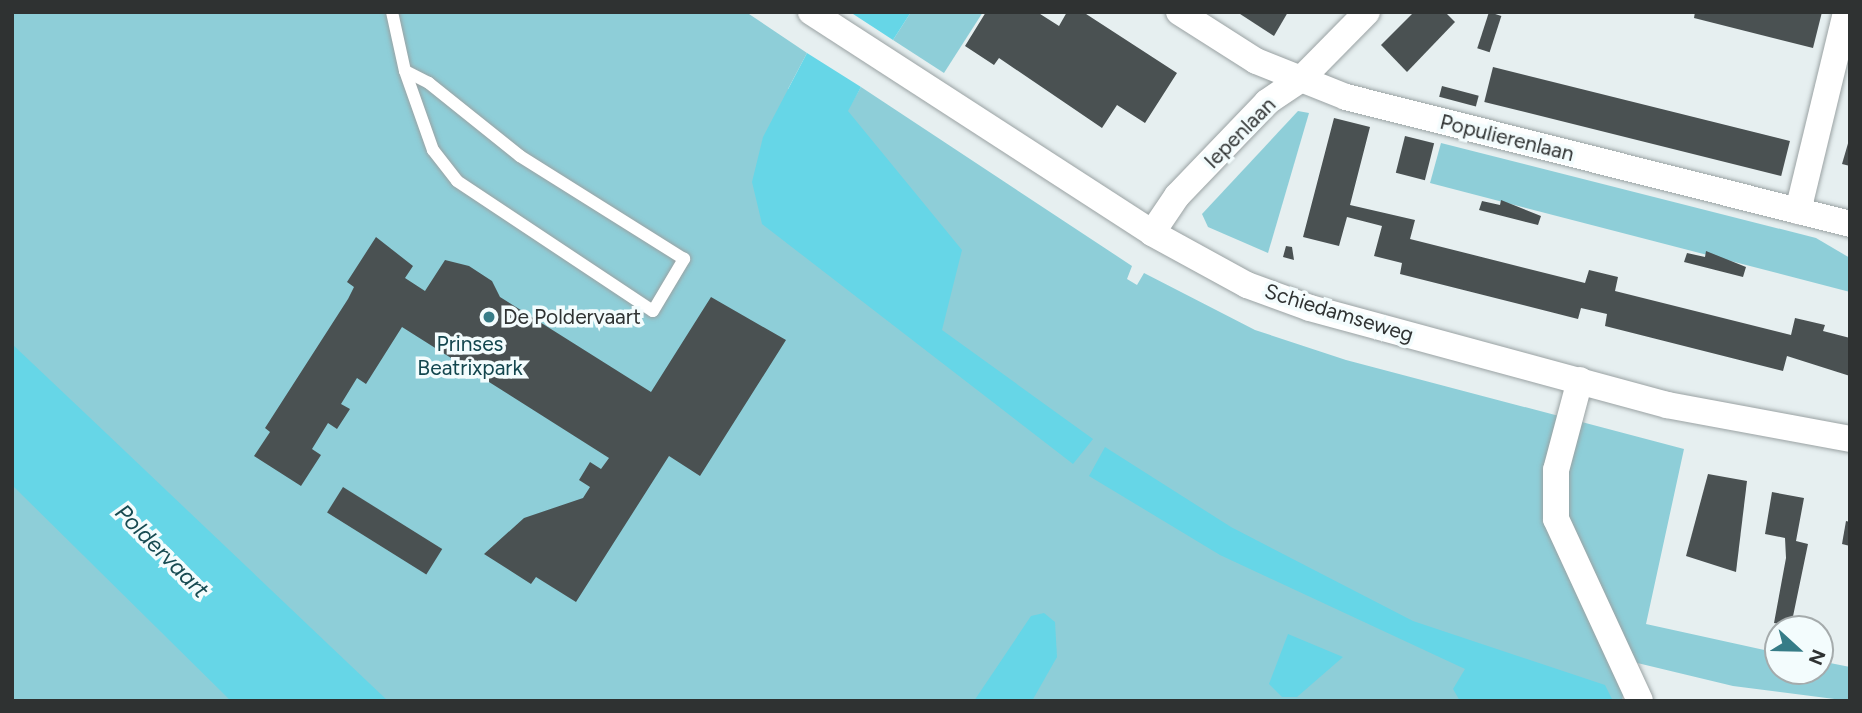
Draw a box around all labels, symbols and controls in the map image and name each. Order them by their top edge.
street label: Iepenlaan [1199,92,1281,174]
street label: Populierenlaan [1437,109,1577,167]
street label: Schiedamseweg [1262,278,1416,348]
place label: De Poldervaart [503,304,641,330]
marker: De Poldervaart [481,309,497,325]
park label: Prinses Beatrixpark [417,331,523,381]
water label: Poldervaart [109,498,215,604]
north arrow [1764,615,1834,685]
text: N [1804,646,1830,668]

